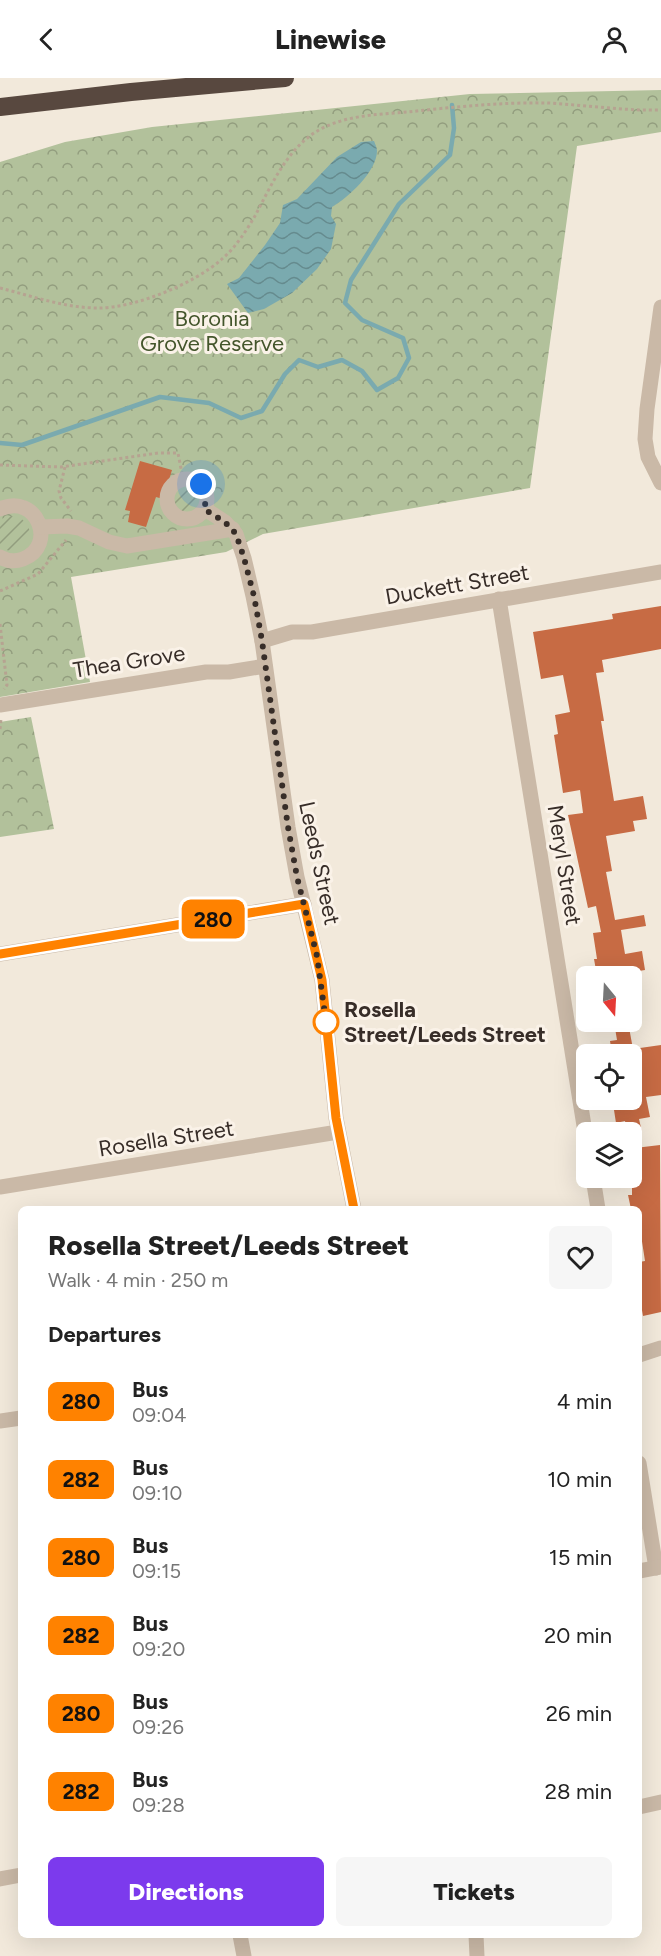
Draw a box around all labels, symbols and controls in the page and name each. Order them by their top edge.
icon: back [30,23,63,56]
text: Linewise [275,23,386,56]
icon: person [598,23,631,56]
park label: Boronia Grove Reserve [140,305,284,357]
your location [186,469,216,499]
street label: Duckett Street [383,559,531,610]
street label: Thea Grove [71,639,187,684]
street label: Leeds Street [293,799,346,927]
street label: Meryl Street [542,803,587,927]
line badge: 280 [178,900,248,938]
text: 280 [194,907,232,932]
north arrow [576,966,642,1032]
map controls [576,966,642,1188]
place label: Rosella Street/Leeds Street [344,996,546,1048]
marker: Rosella Street/Leeds Street [313,1009,339,1035]
button: locate [576,1044,642,1110]
street label: Rosella Street [96,1114,236,1163]
button: layers [576,1122,642,1188]
button: heart [549,1226,612,1289]
text: Rosella Street/Leeds Street [48,1228,409,1262]
text: Walk · 4 min · 250 m [48,1268,228,1292]
text: Departures [48,1321,161,1348]
text: Bus [132,1376,168,1403]
text: 4 min [557,1388,612,1415]
text: 280 [62,1389,100,1414]
text: 09:04 [132,1403,186,1427]
text: Bus [132,1454,168,1481]
text: 10 min [547,1466,612,1493]
text: 282 [62,1467,100,1492]
text: 09:10 [132,1481,182,1505]
text: Bus [132,1532,168,1559]
text: 15 min [549,1544,612,1571]
text: 280 [62,1545,100,1570]
text: 09:15 [132,1559,181,1583]
text: Bus [132,1610,168,1637]
text: 20 min [544,1622,612,1649]
text: 282 [62,1623,100,1648]
text: 09:20 [132,1637,185,1661]
text: Bus [132,1688,168,1715]
text: 26 min [546,1700,612,1727]
text: 280 [62,1701,100,1726]
text: 09:26 [132,1715,184,1739]
text: Bus [132,1766,168,1793]
text: 28 min [545,1778,612,1805]
text: 282 [62,1779,100,1804]
text: 09:28 [132,1793,185,1817]
button: Directions [48,1857,324,1926]
button: Tickets [336,1857,612,1926]

